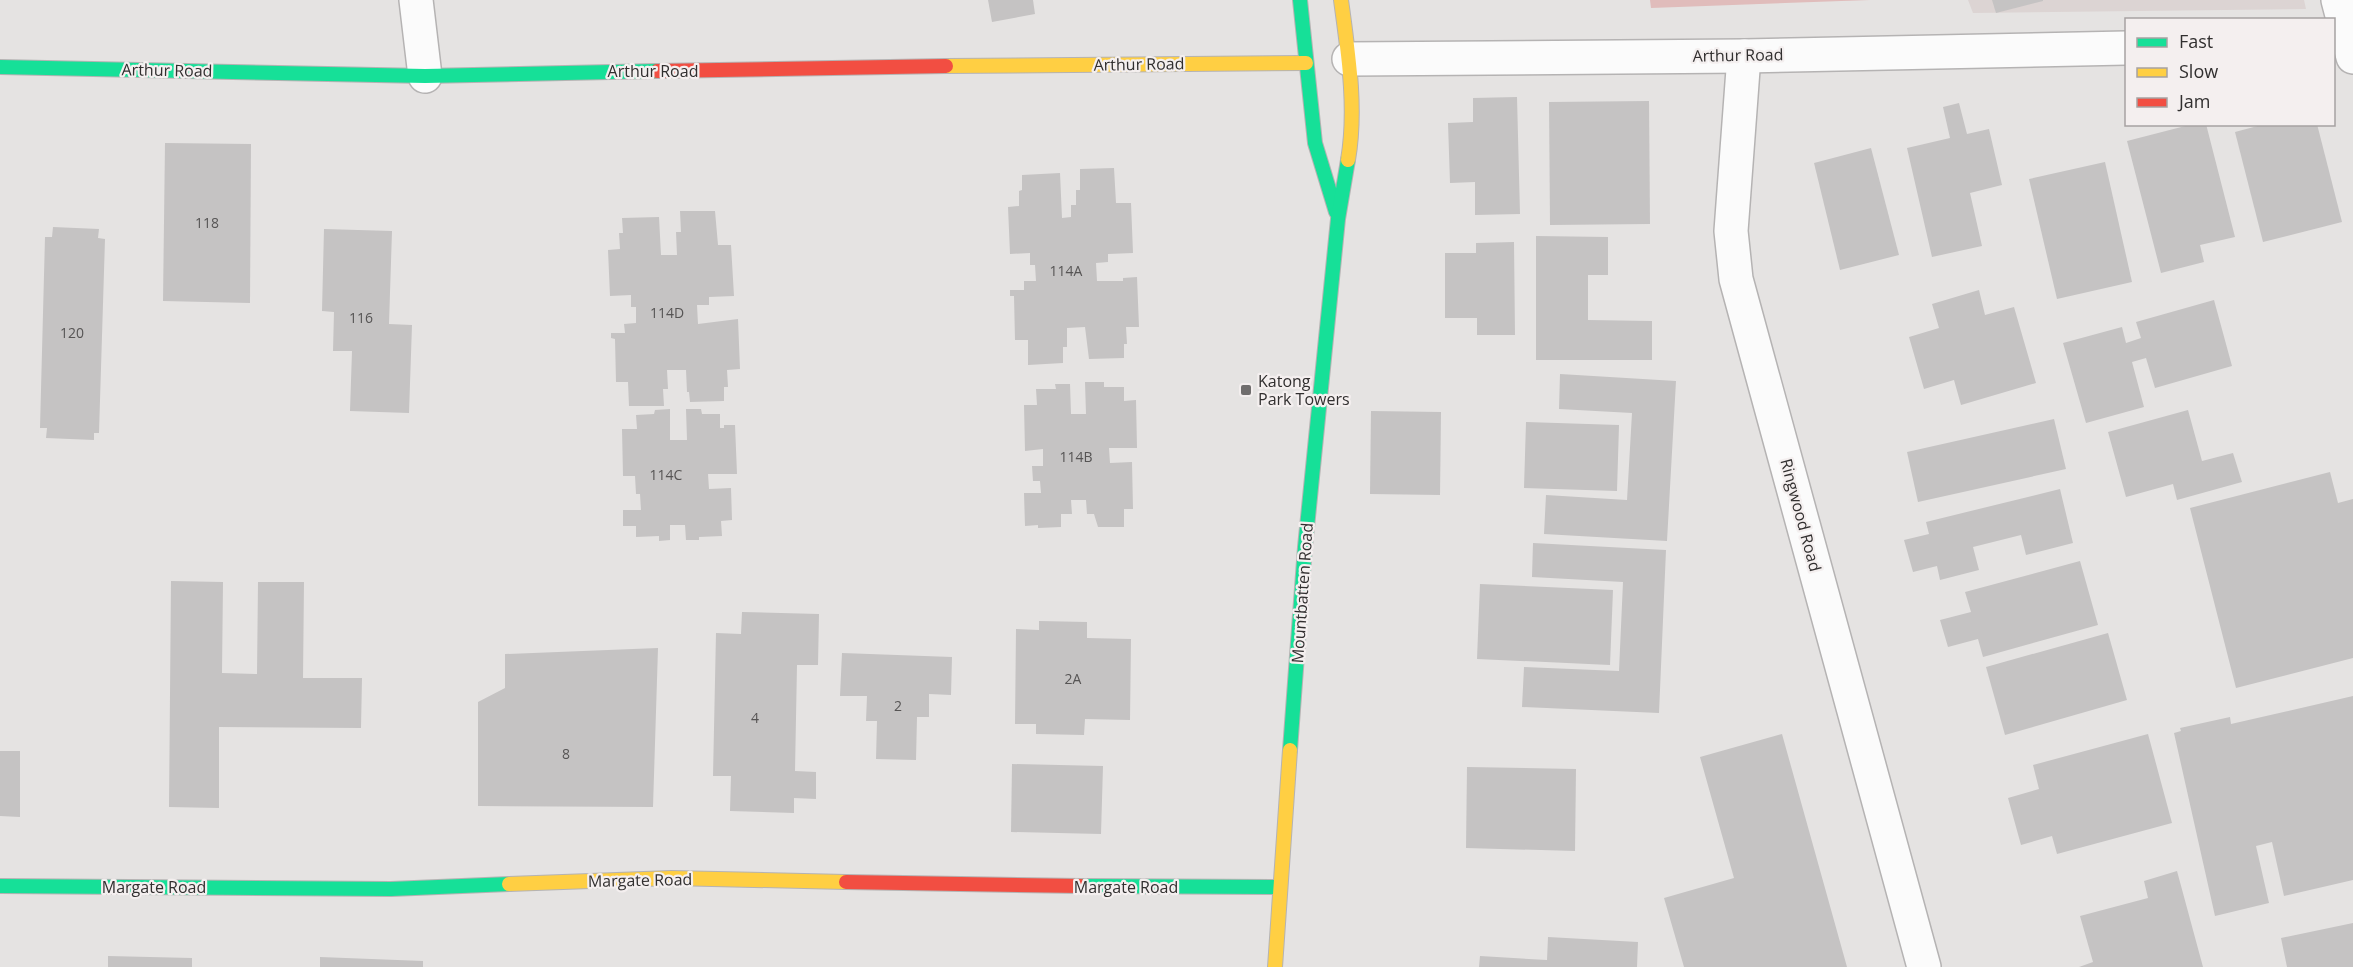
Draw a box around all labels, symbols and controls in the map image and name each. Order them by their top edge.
legend [2125,18,2335,126]
text: Fast [2179,29,2213,53]
street label: Arthur Road [1692,43,1784,67]
street label: Arthur Road [1093,52,1185,76]
street label: Arthur Road [121,58,213,82]
text: Slow [2179,59,2218,83]
street label: Arthur Road [608,60,698,82]
text: Jam [2177,89,2211,113]
house number: 118 [195,213,219,232]
house number: 114A [1050,261,1083,280]
house number: 114D [650,303,684,322]
house number: 116 [349,308,373,327]
house number: 120 [60,323,84,342]
place label: Katong Park Towers [1258,370,1350,410]
marker: Katong Park Towers [1239,383,1253,397]
house number: 114B [1059,447,1093,466]
street label: Ringwood Road [1775,456,1827,574]
house number: 114C [650,465,683,484]
street label: Mountbatten Road [1286,522,1318,664]
house number: 2A [1065,669,1082,688]
house number: 2 [894,696,902,715]
house number: 4 [751,708,759,727]
house number: 8 [562,744,570,763]
street label: Margate Road [588,868,692,892]
street label: Margate Road [102,876,206,898]
street label: Margate Road [1074,876,1178,898]

